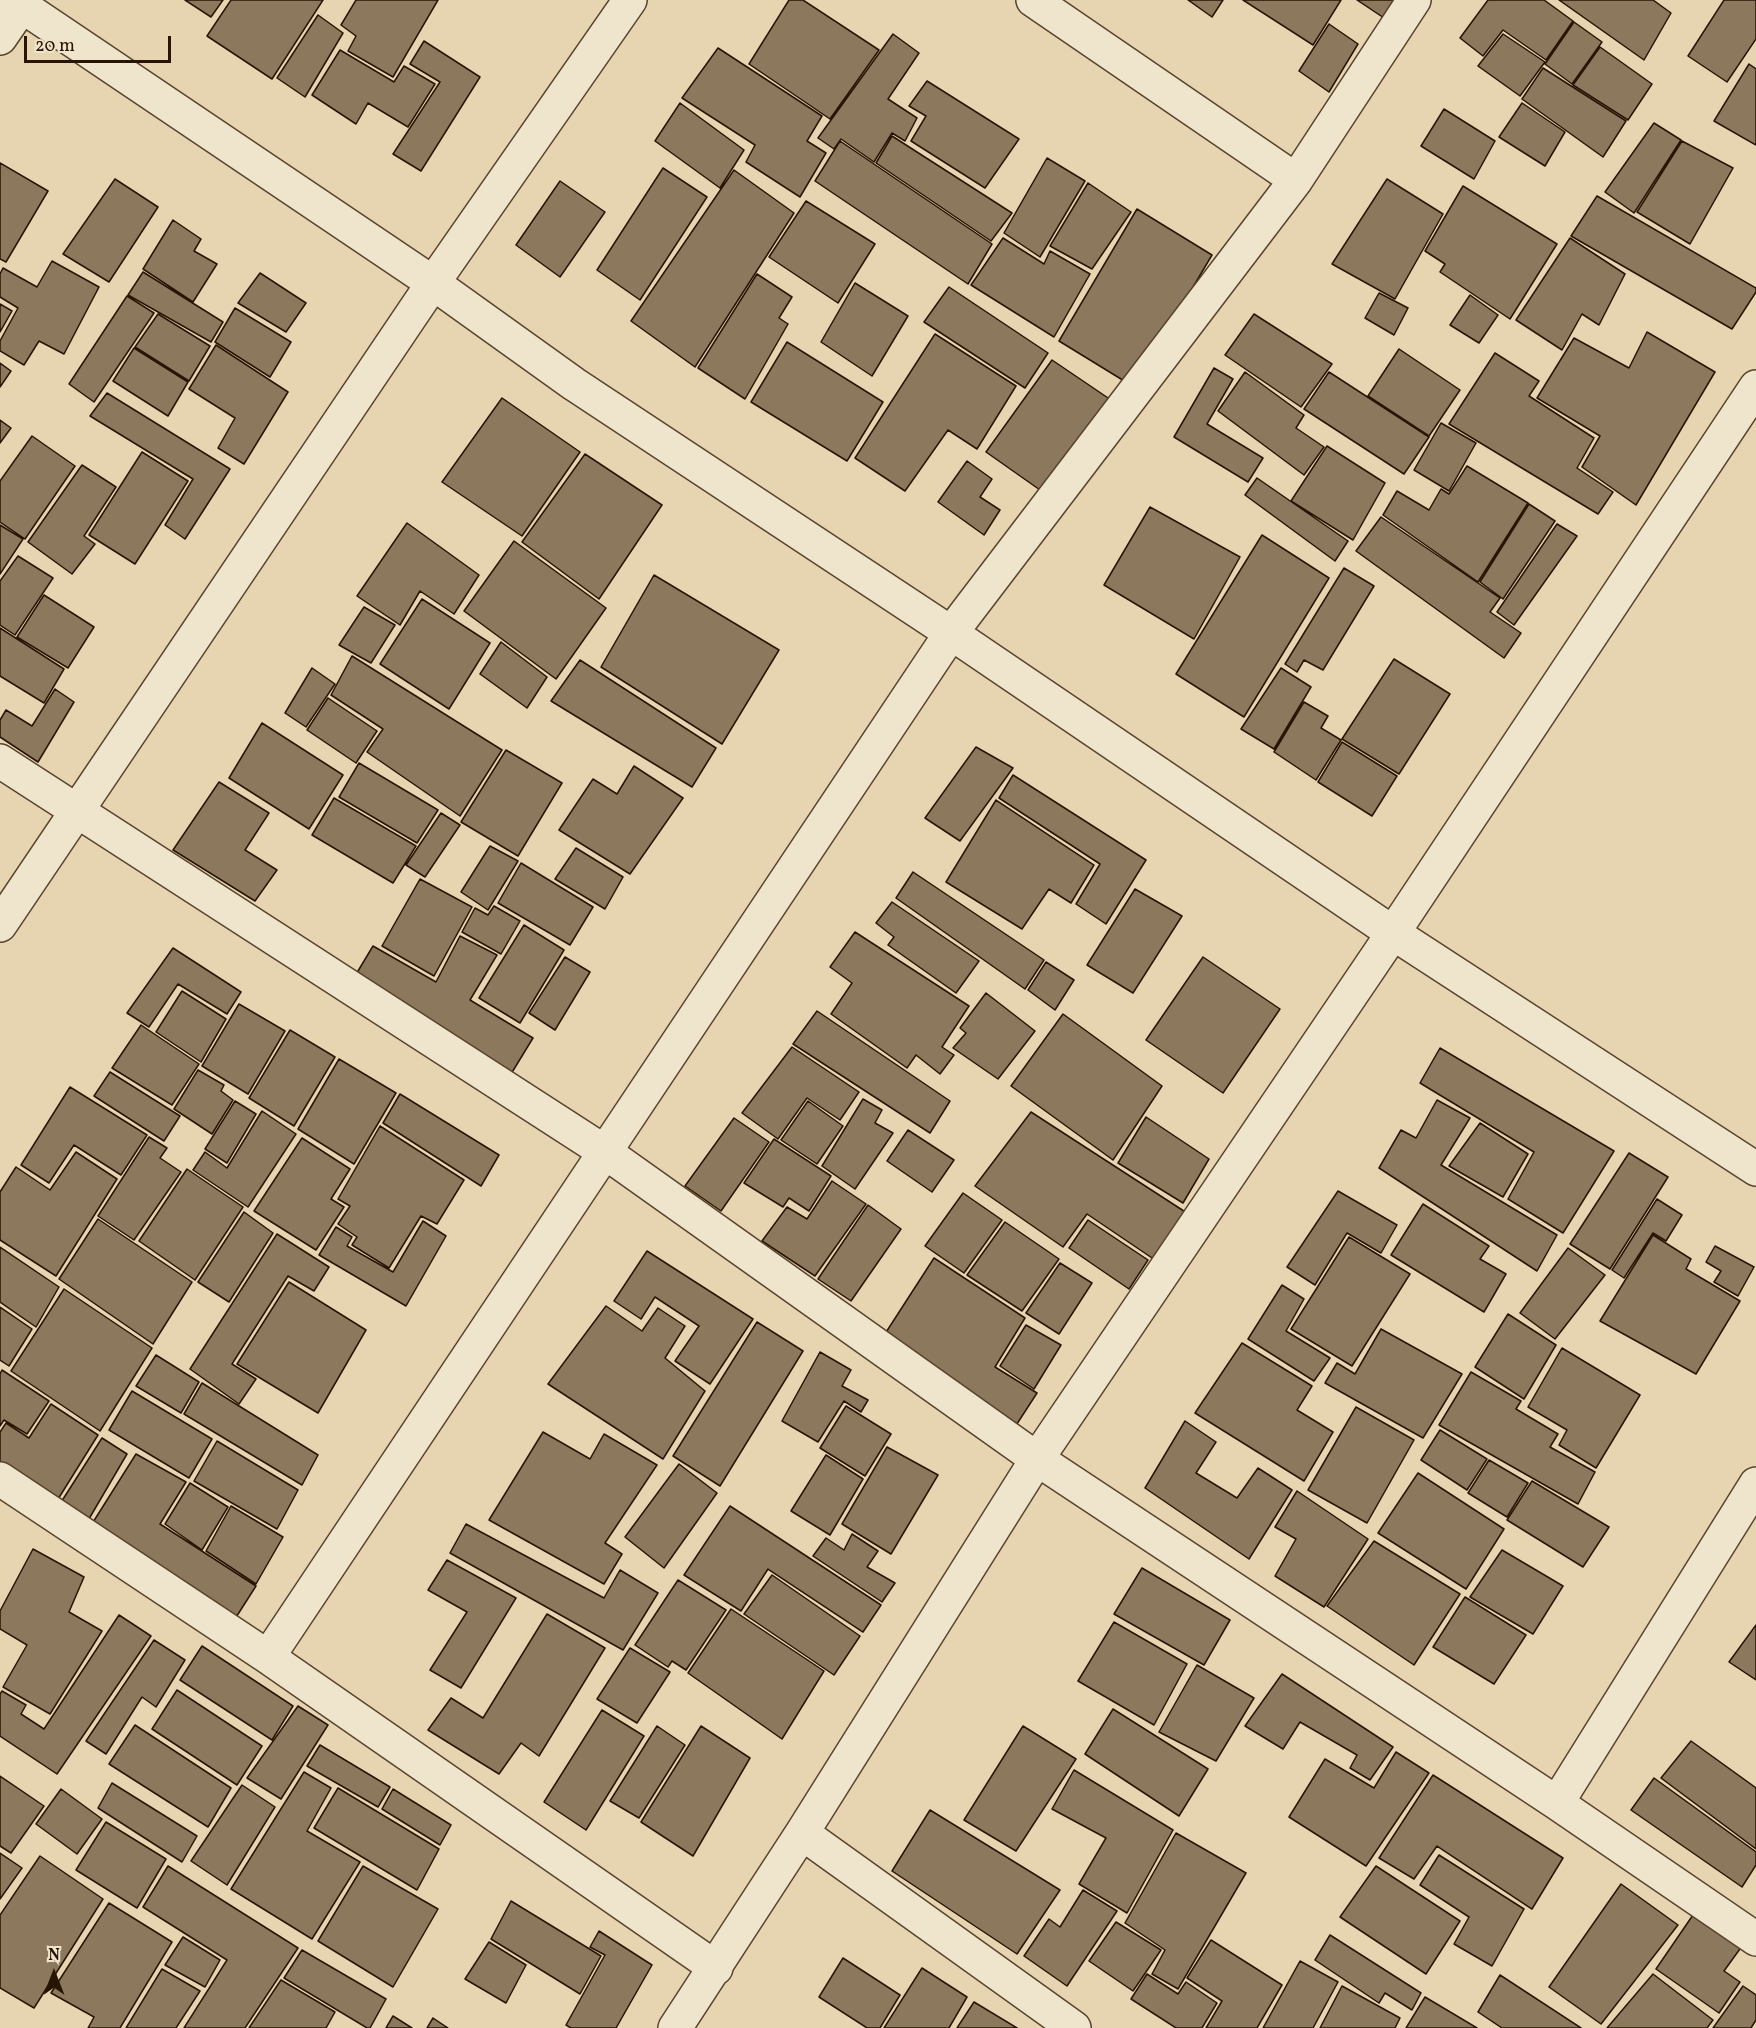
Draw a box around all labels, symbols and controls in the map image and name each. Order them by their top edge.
scale bar [27,24,174,62]
text: 20 m [35,34,75,59]
north arrow [24,1944,84,2004]
text: N [48,1945,60,1967]

